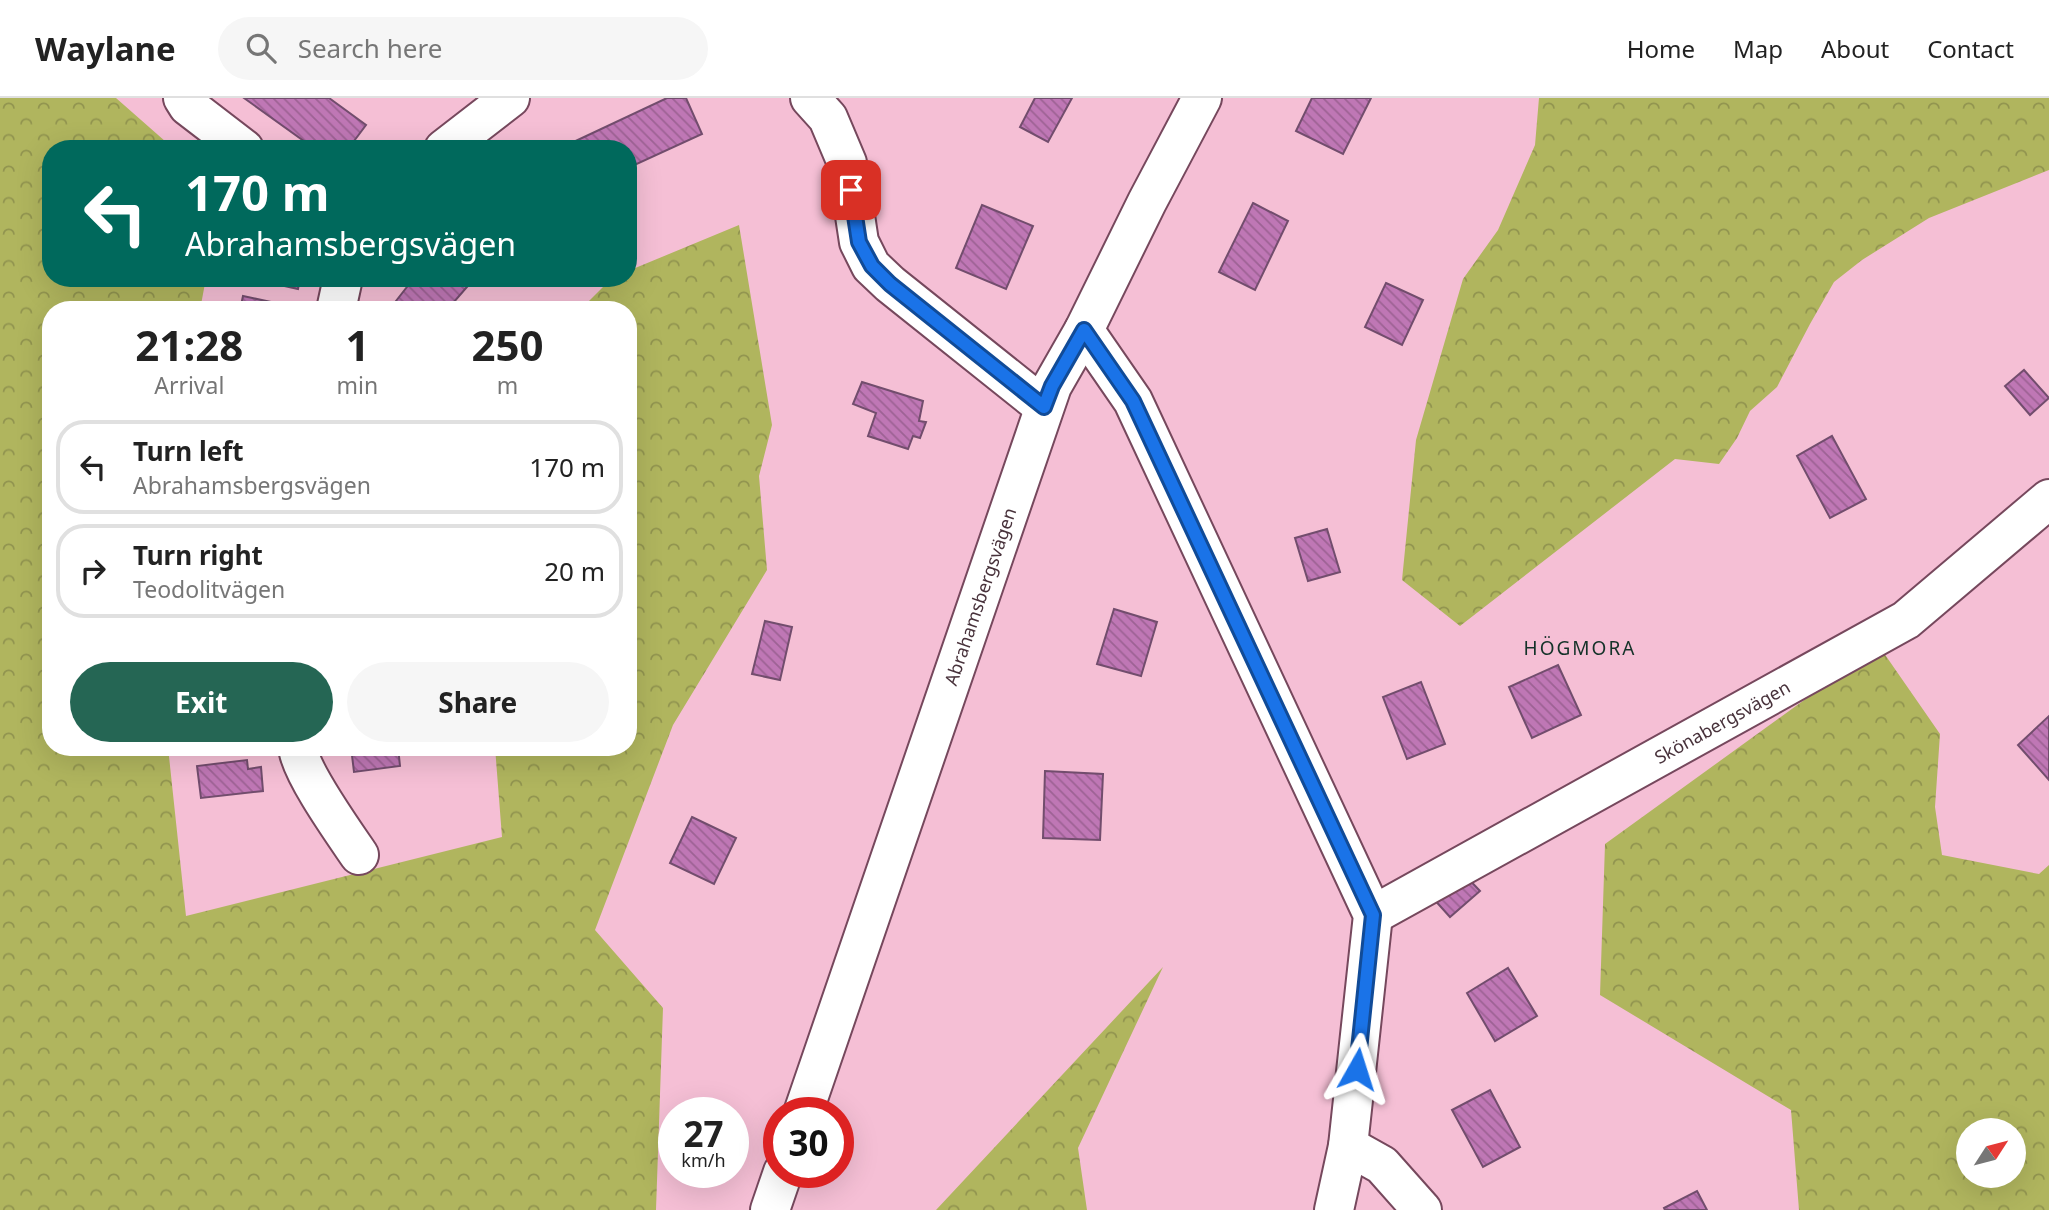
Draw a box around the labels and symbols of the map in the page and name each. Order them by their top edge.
pin [821,160,881,220]
street label: Abrahamsbergsvägen [938,504,1021,688]
district label: HÖGMORA [1524,635,1636,661]
street label: Skönabergsvägen [1650,675,1794,769]
position arrow [1320,1032,1394,1106]
speed limit sign: 30 [763,1097,854,1188]
north arrow [1956,1118,2026,1188]

